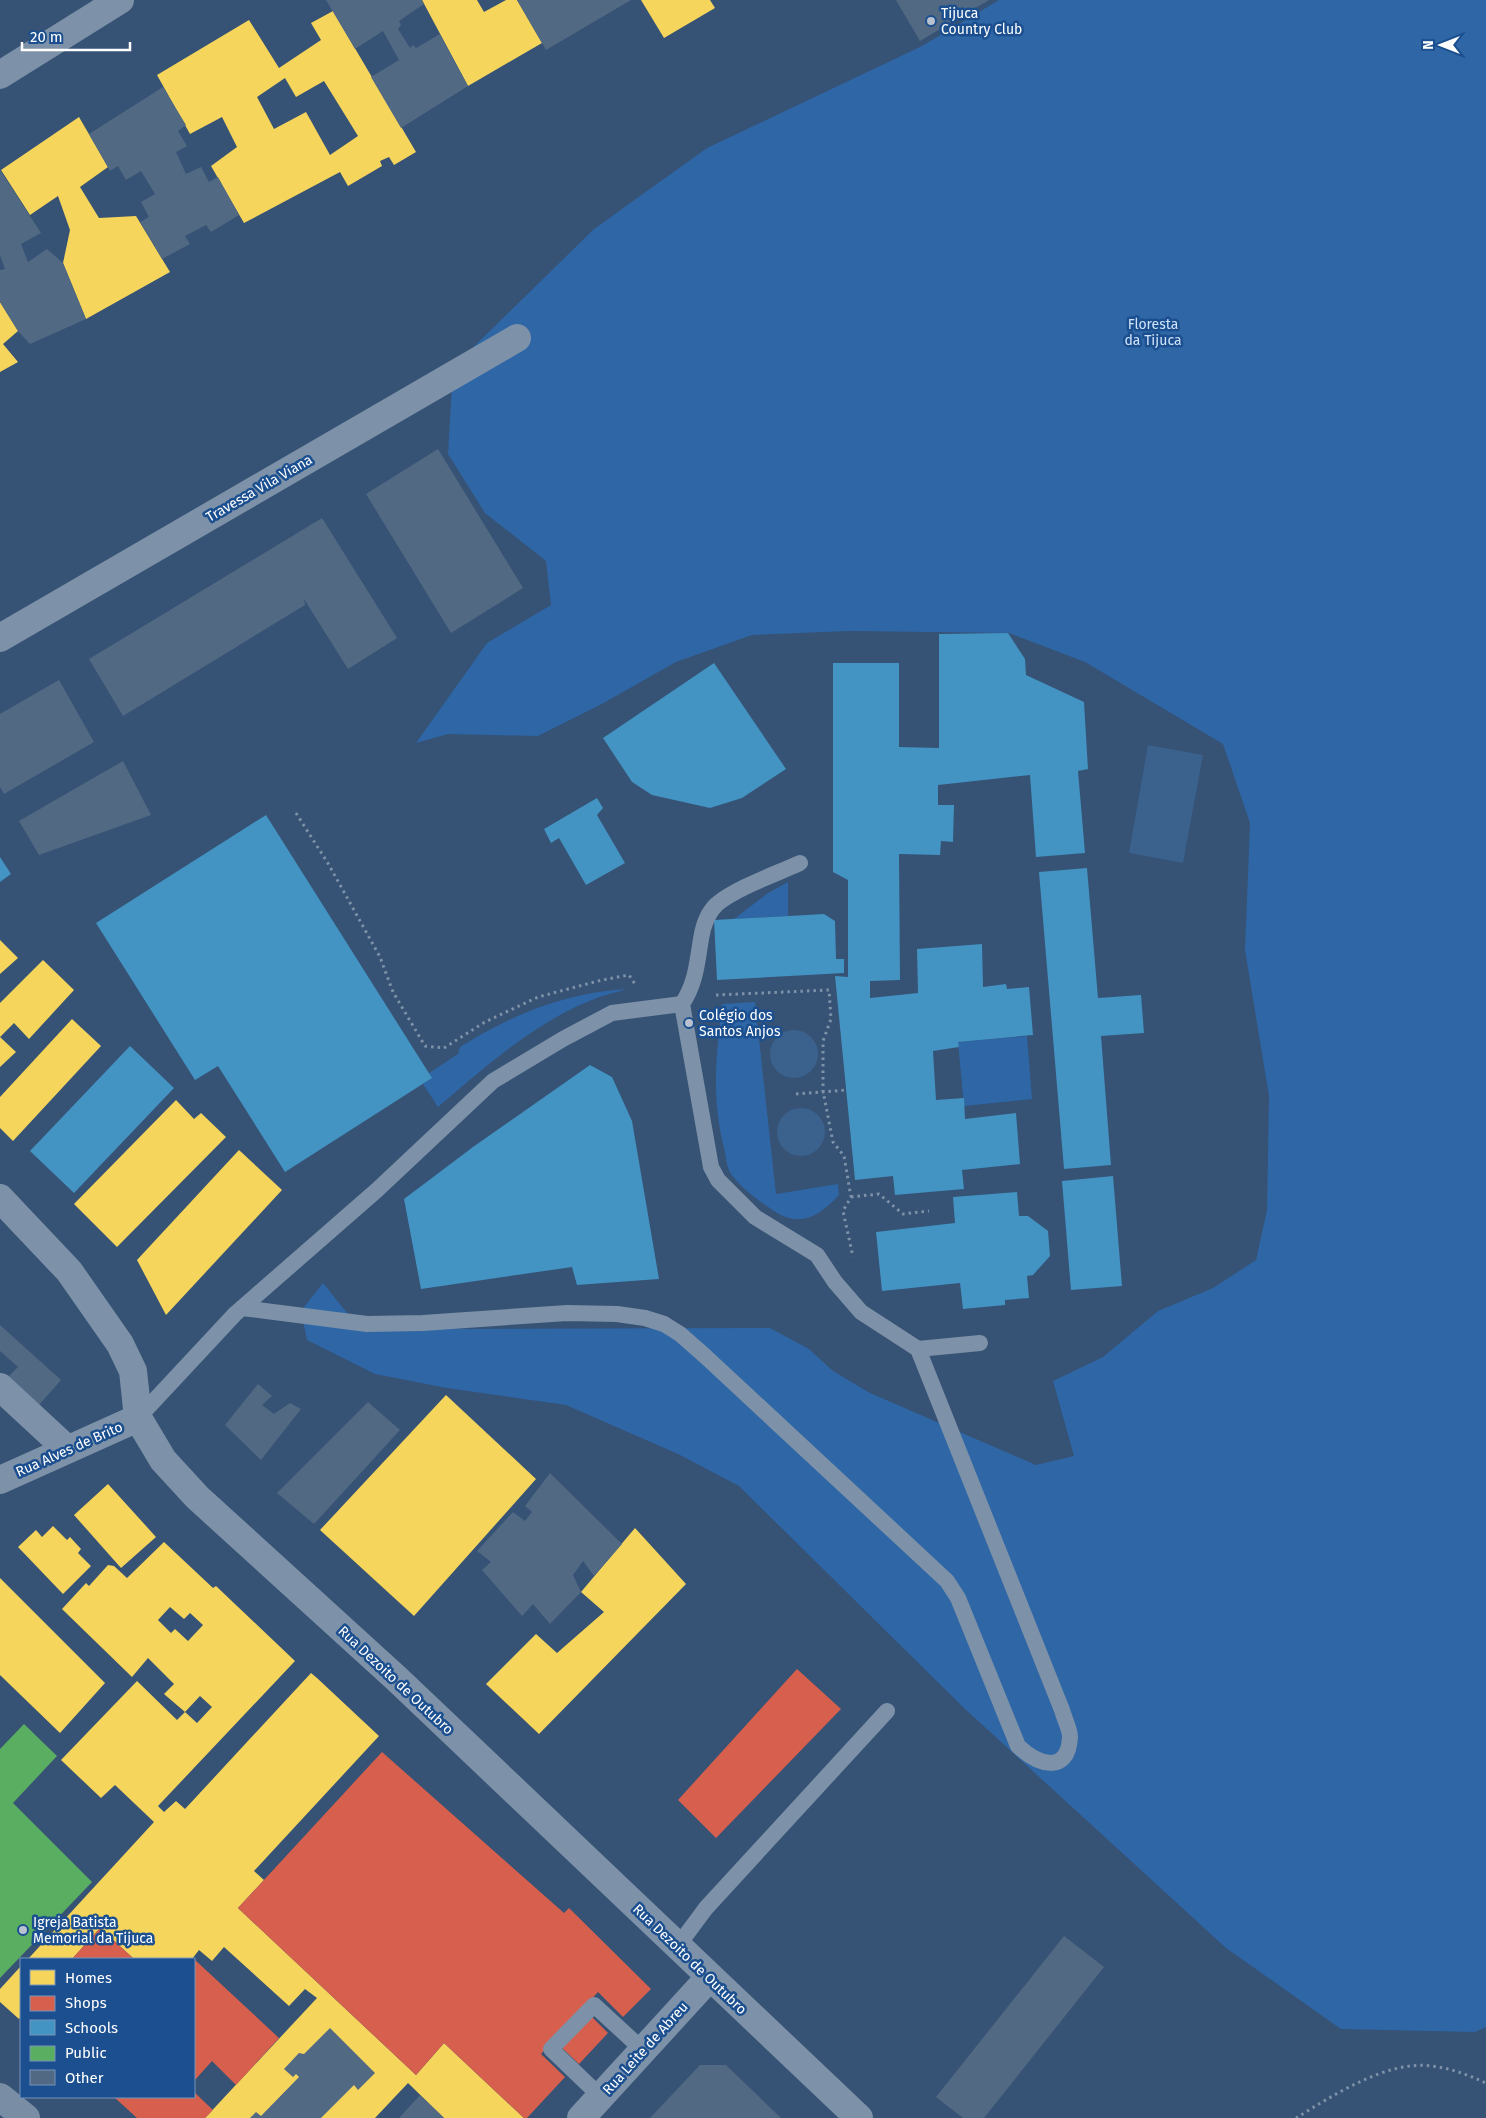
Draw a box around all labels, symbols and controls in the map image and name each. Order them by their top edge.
place label: Tijuca Country Club [941,5,1022,38]
marker: Tijuca Country Club [925,15,937,27]
scale bar [22,20,130,52]
north arrow [1416,20,1466,70]
text: 20 m [30,28,63,46]
text: N [1420,40,1437,50]
park label: Floresta da Tijuca [1124,316,1182,349]
street label: Travessa Vila Viana [203,451,315,526]
place label: Colégio dos Santos Anjos [699,1007,781,1040]
marker: Colégio dos Santos Anjos [683,1017,695,1029]
street label: Rua Alves de Brito [13,1418,125,1481]
street label: Rua Dezoito de Outubro [334,1622,457,1738]
street label: Rua Dezoito de Outubro [629,1901,750,2018]
place label: Igreja Batista Memorial da Tijuca [33,1914,153,1947]
marker: Igreja Batista Memorial da Tijuca [17,1924,29,1936]
legend [20,1958,195,2098]
text: Homes [65,1969,112,1987]
text: Shops [65,1994,107,2012]
street label: Rua Leite de Abreu [599,1998,692,2098]
text: Schools [65,2019,118,2037]
text: Public [65,2044,107,2062]
text: Other [65,2069,104,2087]

